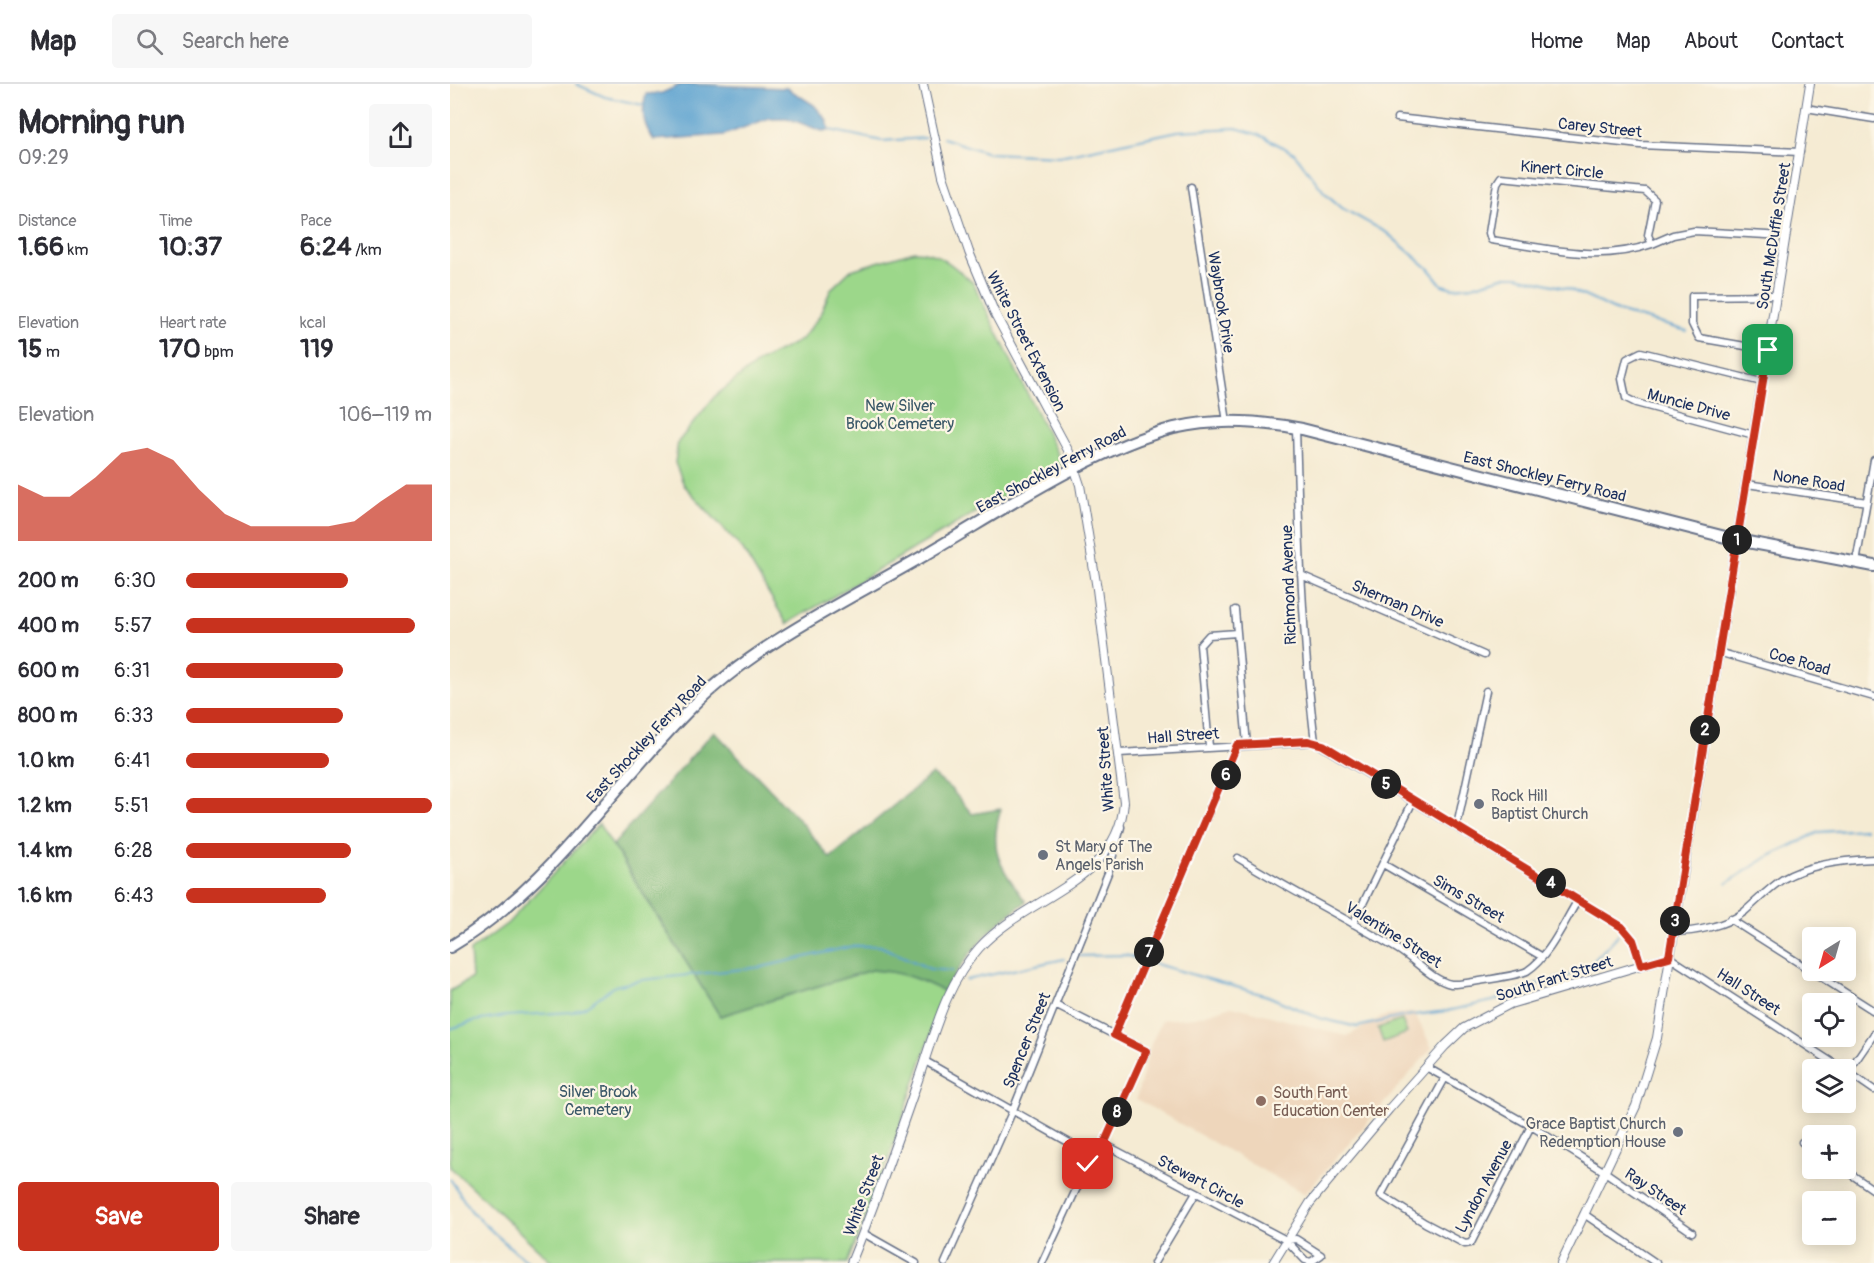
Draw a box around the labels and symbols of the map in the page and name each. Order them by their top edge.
street label: Carey Street [1557,114,1643,142]
street label: Kinert Circle [1520,156,1604,184]
street label: South McDuffie Street [1752,161,1796,311]
street label: Waybrook Drive [1203,250,1239,355]
street label: White Street Extension [982,268,1070,415]
pin [1742,324,1793,375]
street label: Muncie Drive [1645,384,1733,426]
park label: New Silver Brook Cemetery [846,396,954,434]
street label: East Shockley Ferry Road [973,422,1130,518]
street label: East Shockley Ferry Road [1461,447,1628,507]
street label: None Road [1771,465,1846,497]
street label: Richmond Avenue [1277,525,1301,645]
pin: 1 [1722,525,1752,555]
street label: Sherman Drive [1348,576,1447,632]
street label: Coe Road [1767,644,1833,680]
street label: East Shockley Ferry Road [582,672,711,808]
pin: 2 [1690,715,1720,745]
street label: Hall Street [1146,723,1220,748]
street label: White Street [1093,725,1119,812]
pin: 6 [1211,760,1241,790]
pin: 5 [1371,769,1401,799]
place label: Rock Hill Baptist Church [1491,786,1588,824]
marker: Rock Hill Baptist Church [1472,797,1486,811]
place label: St Mary of The Angels Parish [1055,837,1152,875]
marker: St Mary of The Angels Parish [1036,848,1050,862]
pin: 4 [1536,868,1566,898]
street label: Sims Street [1429,870,1509,928]
street label: Valentine Street [1341,897,1446,973]
pin: 3 [1660,906,1690,936]
north arrow [1802,927,1856,981]
pin: 7 [1134,937,1164,967]
street label: South Fant Street [1493,952,1616,1006]
street label: Hall Street [1713,964,1785,1020]
street label: Spencer Street [999,989,1056,1091]
park label: Silver Brook Cemetery [559,1082,638,1120]
place label: South Fant Education Center [1273,1083,1389,1121]
marker: South Fant Education Center [1254,1094,1268,1108]
pin: 8 [1102,1097,1132,1127]
place label: Grace Baptist Church Redemption House [1526,1114,1666,1152]
marker: Grace Baptist Church Redemption House [1671,1125,1685,1139]
street label: Lyndon Avenue [1451,1136,1517,1236]
pin [1062,1138,1113,1189]
street label: White Street [839,1151,889,1239]
street label: Stewart Circle [1154,1151,1248,1213]
street label: Ray Street [1621,1164,1691,1220]

